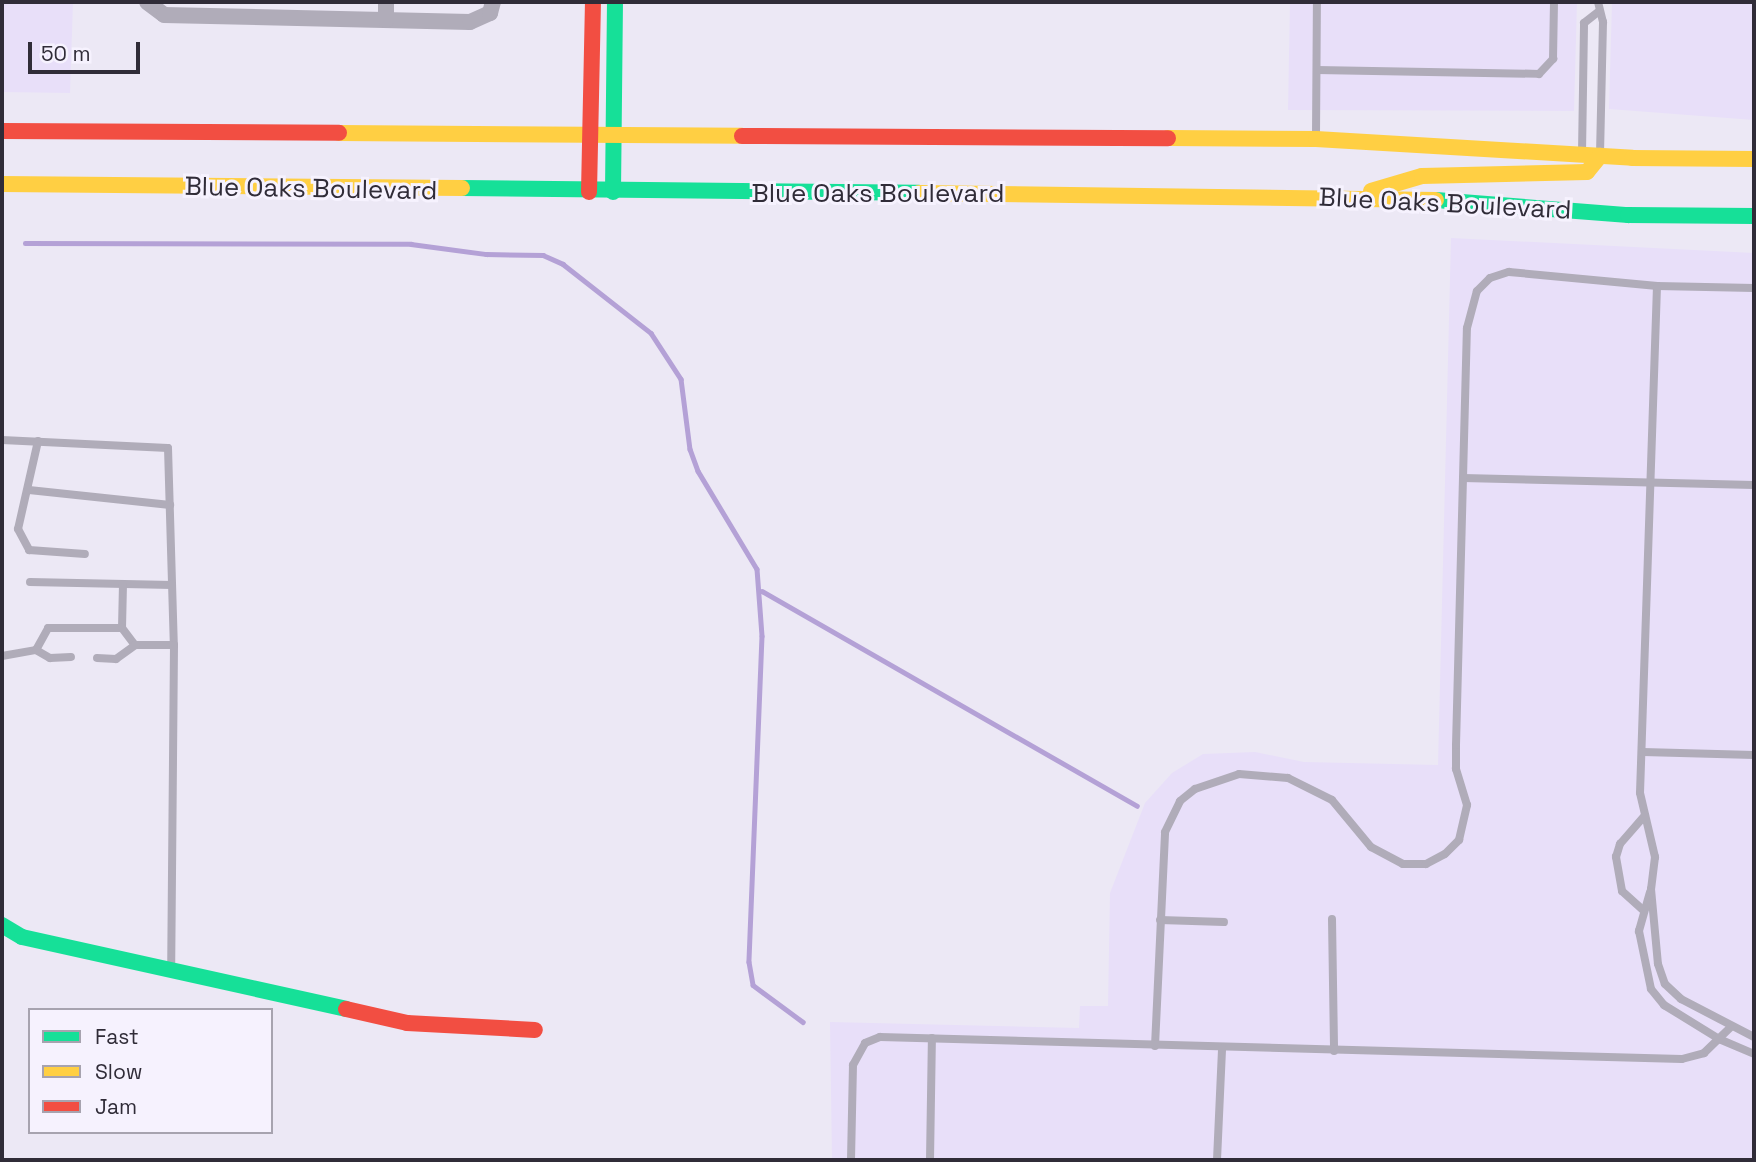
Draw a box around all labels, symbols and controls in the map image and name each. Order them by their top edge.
scale bar [32,28,144,72]
text: 50 m [41,40,91,67]
street label: Blue Oaks Boulevard [184,171,438,207]
street label: Blue Oaks Boulevard [752,178,1004,210]
street label: Blue Oaks Boulevard [1318,182,1572,226]
legend [28,1008,273,1134]
text: Fast [95,1023,139,1050]
text: Slow [95,1058,143,1085]
text: Jam [95,1093,137,1120]

